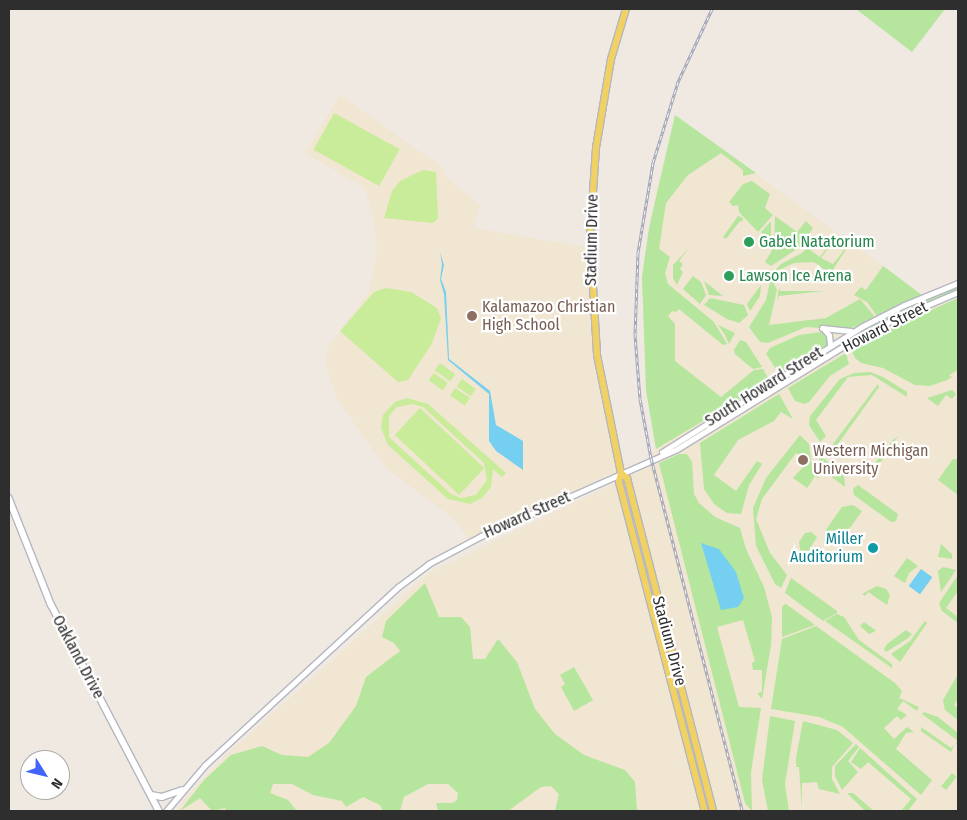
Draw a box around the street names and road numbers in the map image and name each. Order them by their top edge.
street label: Stadium Drive [582,194,602,286]
street label: Howard Street [839,297,931,357]
street label: South Howard Street [702,343,826,431]
street label: Howard Street [481,487,573,543]
street label: Stadium Drive [648,594,690,688]
street label: Oakland Drive [48,612,108,702]

